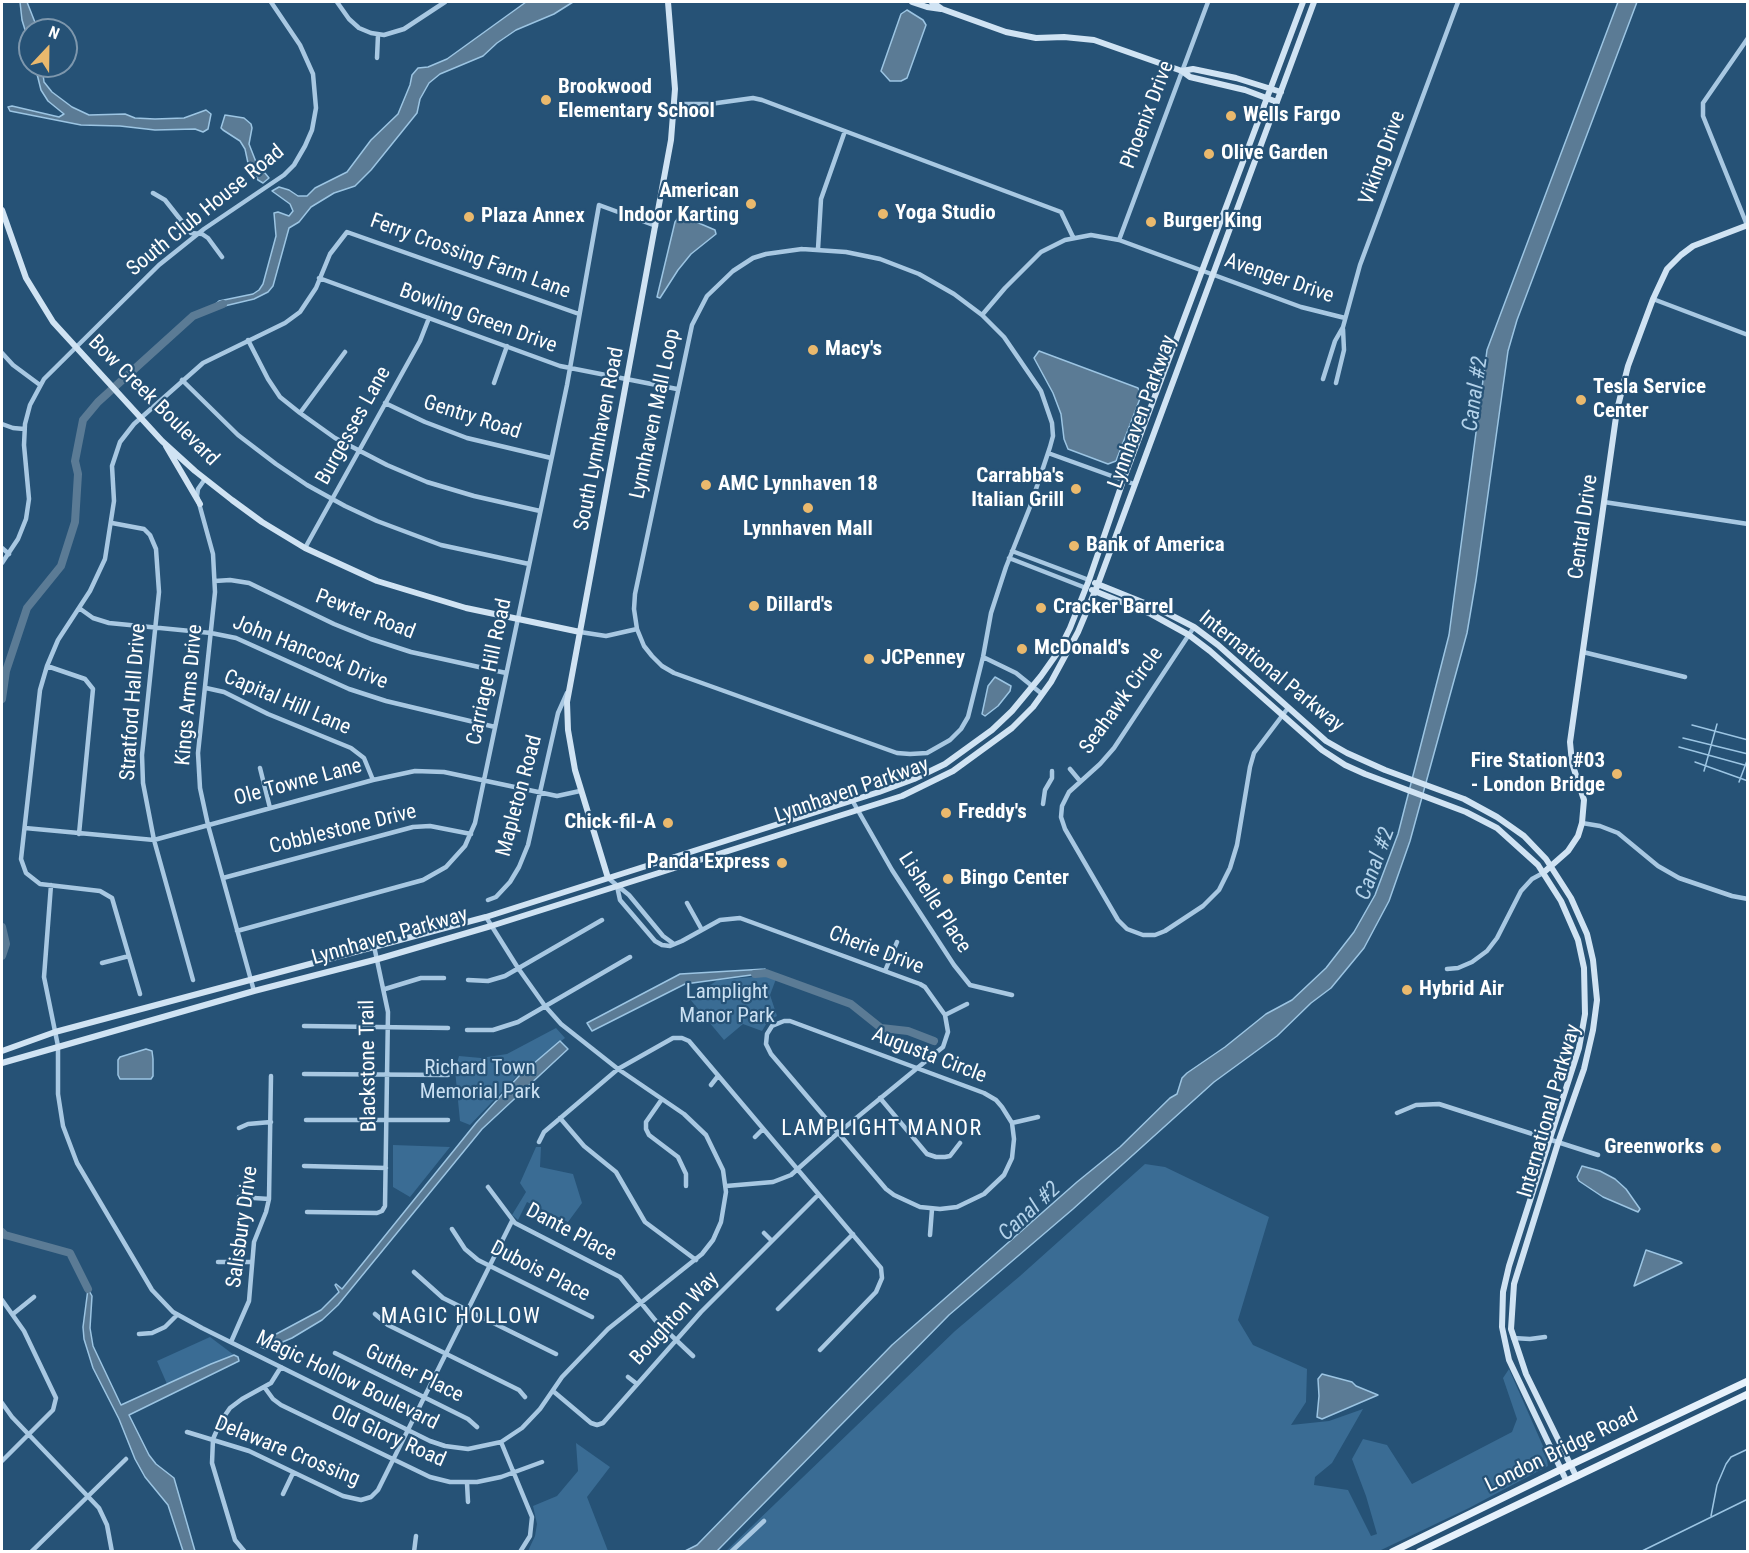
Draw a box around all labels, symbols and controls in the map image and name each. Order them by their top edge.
north arrow [18,18,78,78]
text: N [46,22,62,43]
street label: Phoenix Drive [1116,58,1180,172]
place label: Brookwood Elementary School [558,75,715,125]
marker: Brookwood Elementary School [539,93,553,107]
place label: Wells Fargo [1243,103,1341,129]
street label: Viking Drive [1354,108,1412,208]
marker: Wells Fargo [1224,109,1238,123]
street label: South Club House Road [122,140,290,282]
place label: Olive Garden [1221,141,1328,167]
marker: Olive Garden [1202,147,1216,161]
place label: American Indoor Karting [618,179,739,229]
marker: American Indoor Karting [744,197,758,211]
place label: Yoga Studio [895,201,996,227]
place label: Plaza Annex [481,204,585,230]
marker: Yoga Studio [876,207,890,221]
street label: Ferry Crossing Farm Lane [366,209,574,305]
place label: Burger King [1163,209,1262,235]
marker: Plaza Annex [462,210,476,224]
marker: Burger King [1144,215,1158,229]
street label: Avenger Drive [1221,249,1337,309]
street label: Bowling Green Drive [396,279,560,359]
street label: Lynnhaven Mall Loop [626,327,686,501]
street label: Bow Creek Boulevard [82,330,224,472]
street label: Lynnhaven Parkway [1104,332,1182,492]
place label: Macy's [825,337,882,363]
marker: Macy's [806,343,820,357]
street label: South Lynnhaven Road [570,345,630,533]
water label: Canal #2 [1458,355,1494,433]
street label: Burgesses Lane [311,362,397,490]
place label: Tesla Service Center [1593,375,1706,425]
street label: Gentry Road [420,390,524,446]
marker: Tesla Service Center [1574,393,1588,407]
place label: Carrabba's Italian Grill [971,464,1064,514]
place label: AMC Lynnhaven 18 [718,472,878,498]
street label: Central Drive [1564,473,1604,581]
marker: AMC Lynnhaven 18 [699,478,713,492]
marker: Carrabba's Italian Grill [1069,482,1083,496]
marker: Lynnhaven Mall [801,501,815,515]
place label: Lynnhaven Mall [743,517,873,543]
place label: Bank of America [1086,533,1225,559]
marker: Bank of America [1067,539,1081,553]
street label: Pewter Road [312,585,418,645]
place label: Dillard's [766,593,833,619]
place label: Cracker Barrel [1053,595,1174,621]
street label: Carriage Hill Road [462,596,518,748]
marker: Dillard's [747,599,761,613]
marker: Cracker Barrel [1034,601,1048,615]
street label: International Parkway [1193,606,1349,738]
street label: John Hancock Drive [229,610,391,696]
street label: Stratford Hall Drive [116,623,152,781]
street label: Kings Arms Drive [171,623,209,767]
place label: McDonald's [1034,636,1130,662]
marker: McDonald's [1015,642,1029,656]
street label: Seahawk Circle [1075,643,1169,759]
place label: JCPenney [881,646,965,672]
marker: JCPenney [862,652,876,666]
street label: Capital Hill Lane [220,665,354,741]
street label: Mapleton Road [492,733,548,859]
place label: Fire Station #03 - London Bridge [1471,749,1605,799]
street label: Lynnhaven Parkway [772,753,932,829]
street label: Ole Towne Lane [231,754,365,812]
marker: Fire Station #03 - London Bridge [1610,767,1624,781]
street label: Cobblestone Drive [267,800,419,860]
place label: Freddy's [958,800,1027,826]
marker: Freddy's [939,806,953,820]
place label: Chick-fil-A [564,810,656,836]
marker: Chick-fil-A [661,816,675,830]
water label: Canal #2 [1351,824,1401,904]
street label: Lishelle Place [892,848,976,958]
place label: Panda Express [647,850,770,876]
marker: Panda Express [775,856,789,870]
place label: Bingo Center [960,866,1069,892]
marker: Bingo Center [941,872,955,886]
street label: Lynnhaven Parkway [309,903,471,971]
street label: Cherie Drive [825,921,927,981]
place label: Hybrid Air [1419,977,1504,1003]
park label: Lamplight Manor Park [679,980,775,1030]
marker: Hybrid Air [1400,983,1414,997]
street label: Blackstone Trail [355,1000,383,1132]
street label: International Parkway [1513,1021,1587,1201]
street label: Augusta Circle [868,1023,990,1089]
park label: Richard Town Memorial Park [420,1056,540,1106]
district label: LAMPLIGHT MANOR [781,1116,983,1142]
place label: Greenworks [1604,1135,1704,1161]
marker: Greenworks [1709,1141,1723,1155]
street label: Salisbury Drive [222,1164,264,1290]
water label: Canal #2 [994,1177,1066,1247]
street label: Dante Place [521,1199,621,1267]
street label: Dubois Place [486,1236,594,1308]
street label: Boughton Way [625,1267,725,1371]
district label: MAGIC HOLLOW [381,1304,541,1330]
street label: Magic Hollow Boulevard [252,1326,442,1436]
street label: Guther Place [361,1339,467,1409]
street label: Old Glory Road [327,1401,449,1473]
street label: London Bridge Road [1481,1403,1643,1499]
street label: Delaware Crossing [211,1411,363,1493]

